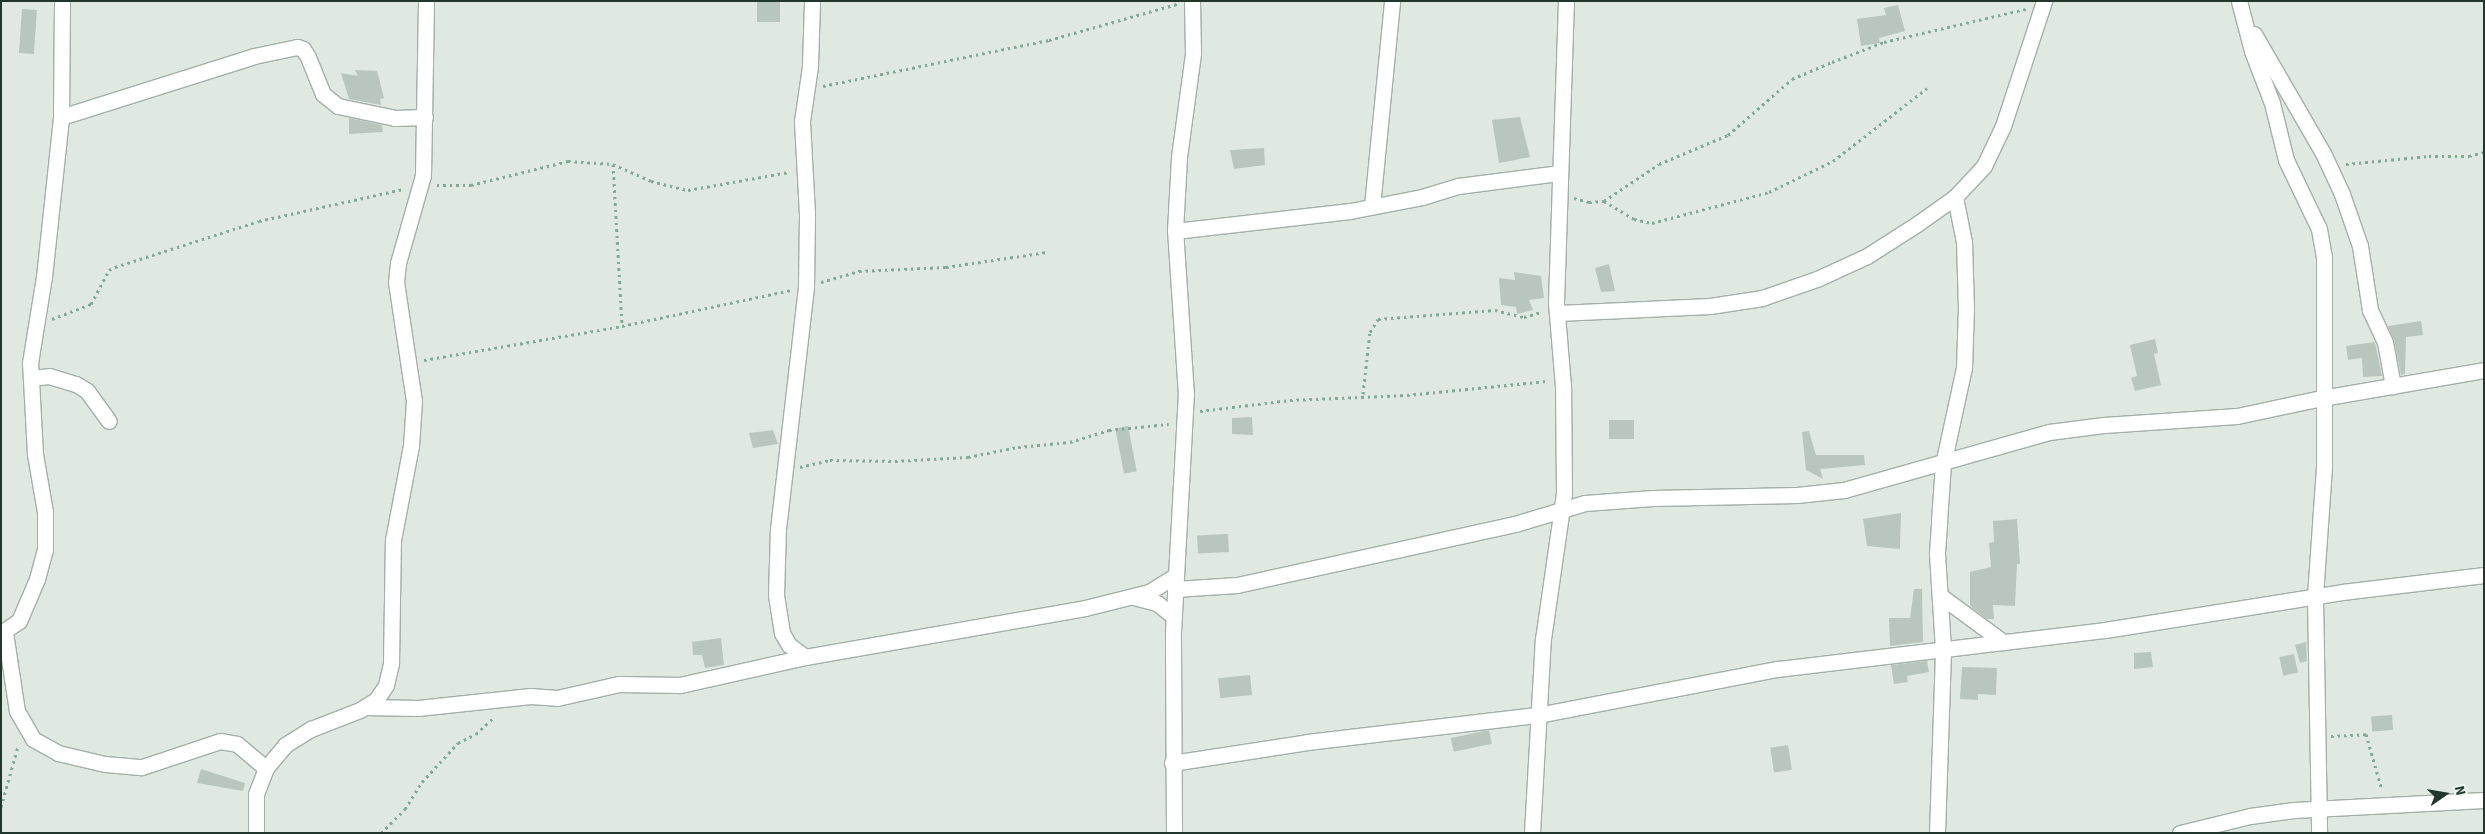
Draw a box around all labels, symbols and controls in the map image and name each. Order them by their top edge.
north arrow [2420,769,2470,819]
text: N [2449,784,2470,797]

